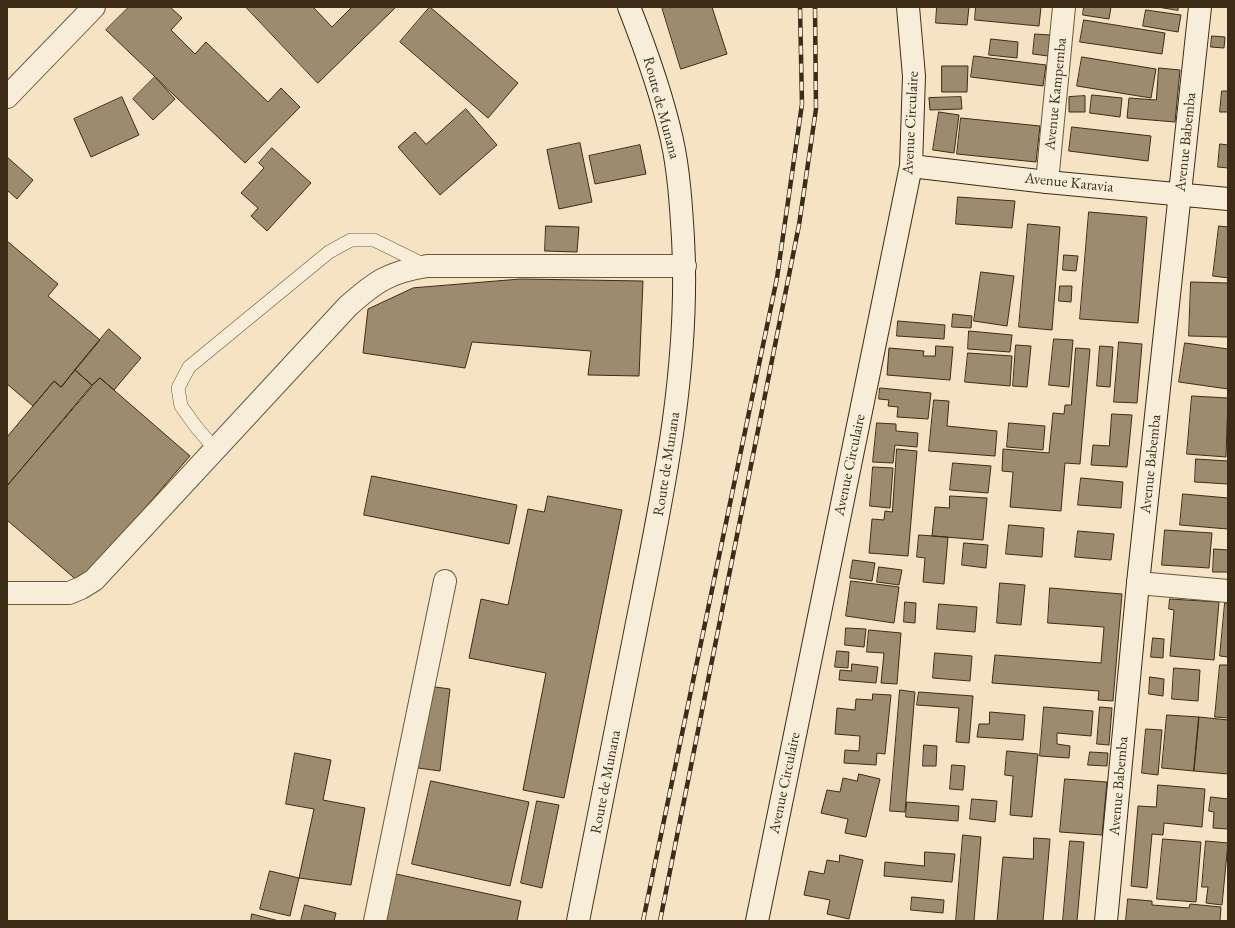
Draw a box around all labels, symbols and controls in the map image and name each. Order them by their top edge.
street label: Avenue Kampemba [1041,37,1071,151]
street label: Route de Munana [639,55,683,161]
street label: Avenue Circulaire [899,71,923,175]
street label: Avenue Babemba [1172,92,1200,192]
street label: Avenue Karavia [1024,169,1114,197]
street label: Route de Munana [650,411,684,517]
street label: Avenue Circulaire [830,413,870,517]
street label: Avenue Babemba [1137,414,1165,514]
street label: Route de Munana [587,729,625,835]
street label: Avenue Circulaire [765,731,805,835]
street label: Avenue Babemba [1106,736,1132,836]

